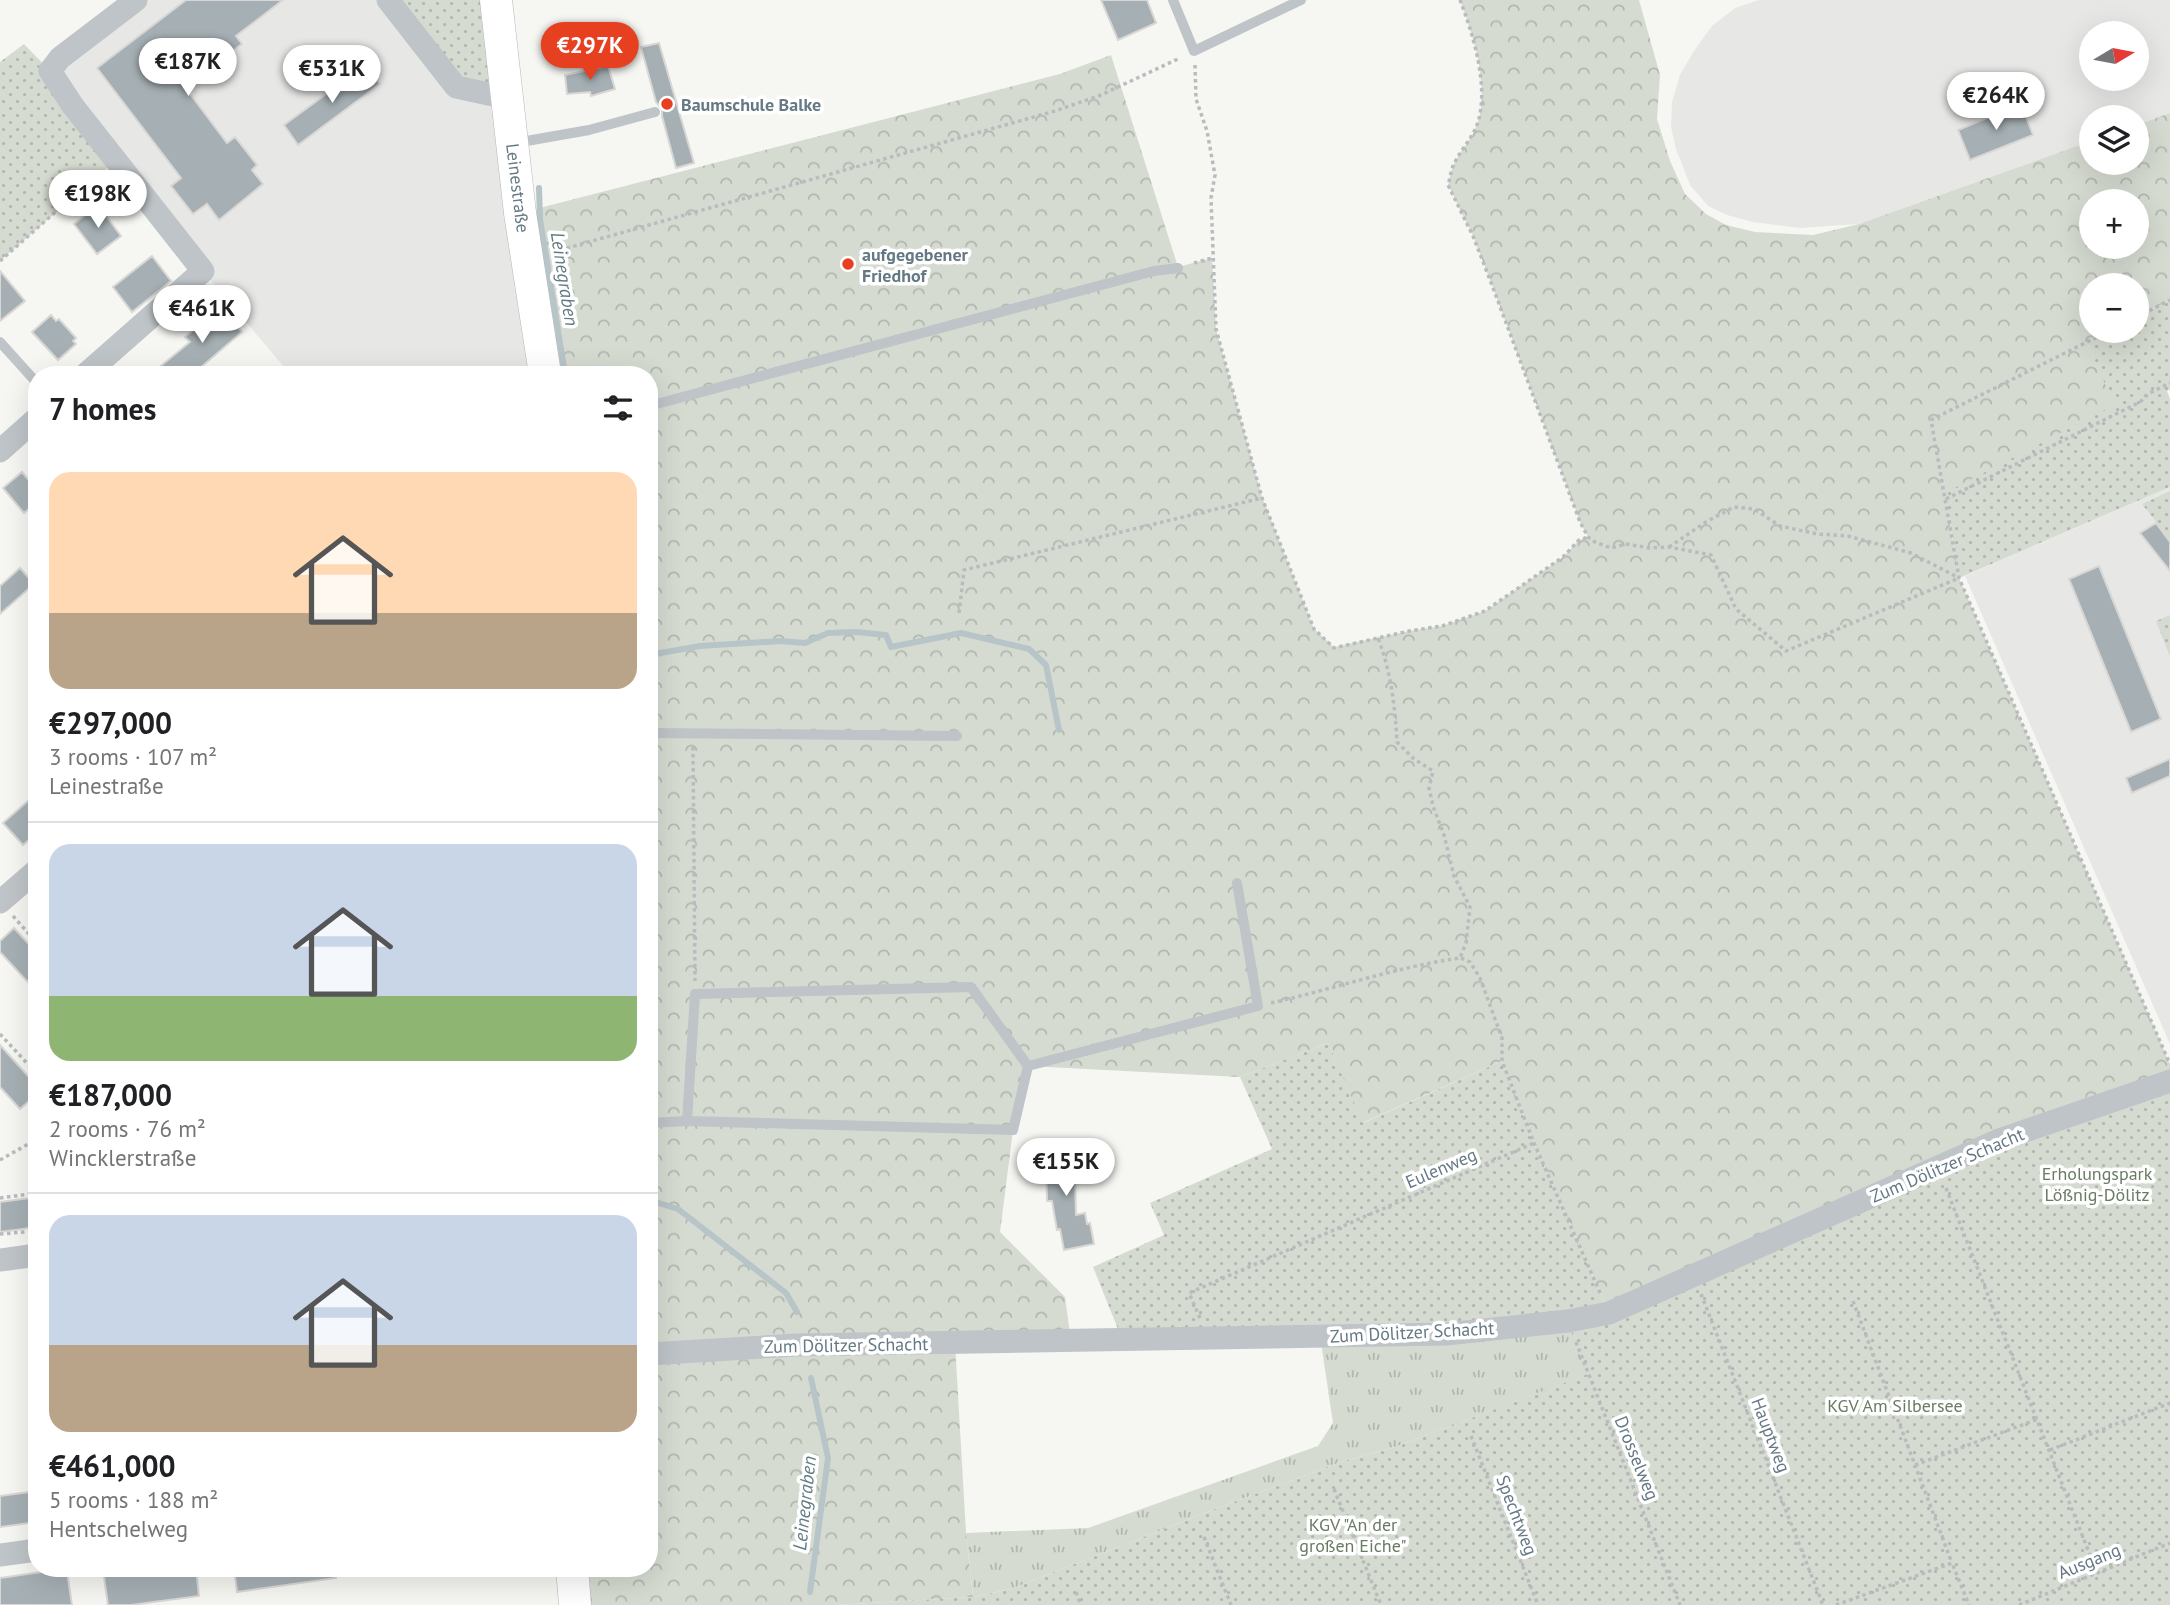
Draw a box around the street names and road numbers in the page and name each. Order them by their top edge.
street label: Leinestraße [501,142,535,234]
street label: Zum Dölitzer Schacht [1867,1122,2027,1208]
street label: Eulenweg [1402,1143,1480,1193]
street label: Zum Dölitzer Schacht [1329,1316,1495,1348]
street label: Zum Dölitzer Schacht [764,1332,928,1358]
street label: Hauptweg [1746,1394,1796,1476]
street label: Drosselweg [1610,1413,1664,1503]
street label: Spechtweg [1491,1472,1543,1558]
street label: Ausgang [2054,1538,2124,1584]

